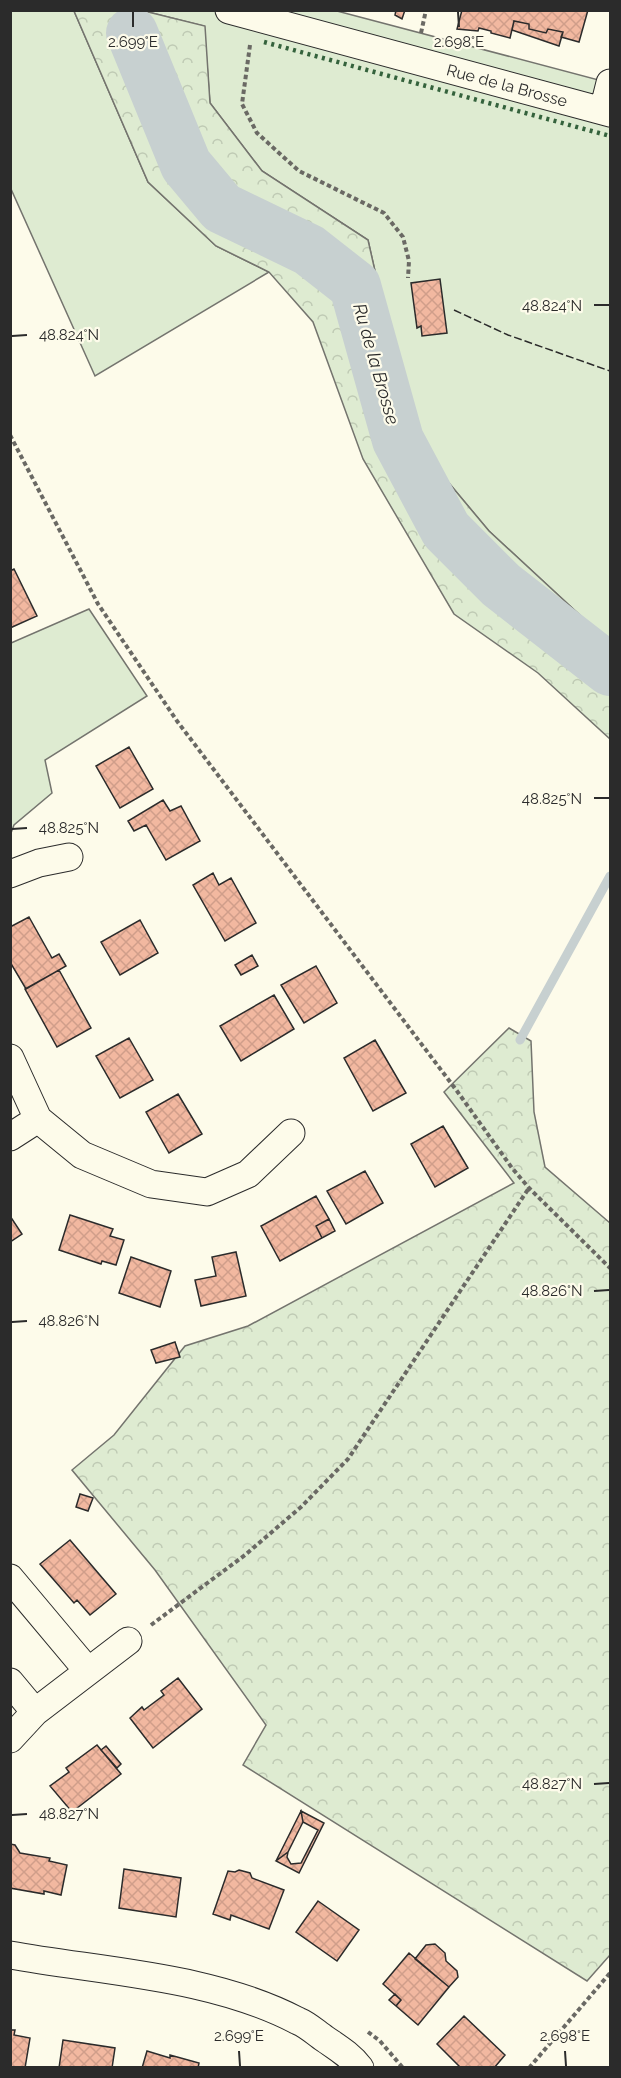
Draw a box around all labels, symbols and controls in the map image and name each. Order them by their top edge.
text: 2.699°E [108,33,158,51]
text: 2.698°E [434,33,484,51]
street label: Rue de la Brosse [444,60,569,111]
text: 48.824°N [522,297,582,315]
water label: Ru de la Brosse [349,301,404,427]
text: 48.824°N [39,326,99,344]
text: 48.825°N [522,790,582,808]
text: 48.825°N [39,819,99,837]
text: 48.826°N [521,1282,583,1300]
text: 48.826°N [38,1312,100,1330]
text: 48.827°N [522,1775,582,1793]
text: 48.827°N [39,1805,99,1823]
text: 2.699°E [214,2027,264,2045]
text: 2.698°E [540,2027,590,2045]

